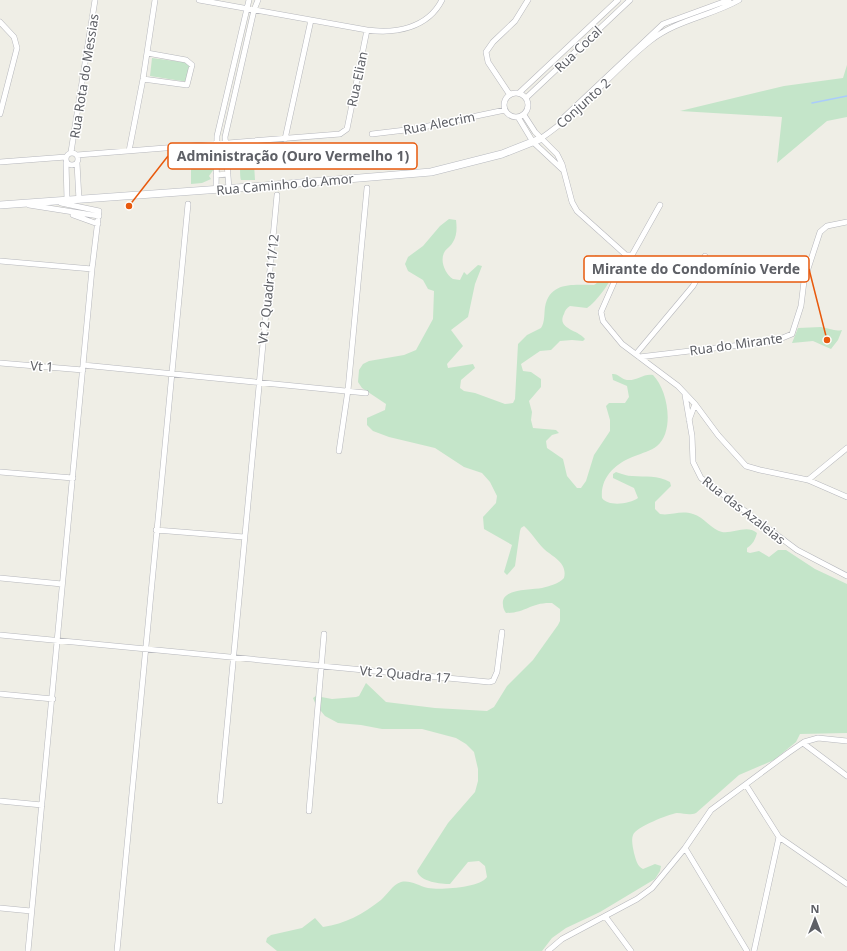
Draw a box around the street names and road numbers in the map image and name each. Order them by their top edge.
street label: Rua Rota do Messias [65,12,103,140]
street label: Rua Cocal [550,22,606,76]
street label: Rua Elian [342,50,372,108]
street label: Conjunto 2 [552,74,614,132]
street label: Rua Alecrim [401,107,477,139]
street label: Rua Caminho do Amor [215,169,355,199]
street label: Vt 2 Quadra 11/12 [253,233,283,345]
street label: Rua do Mirante [688,329,784,359]
street label: Vt 1 [30,356,54,376]
street label: Rua das Azaleias [699,472,789,548]
street label: Vt 2 Quadra 17 [359,661,451,687]

